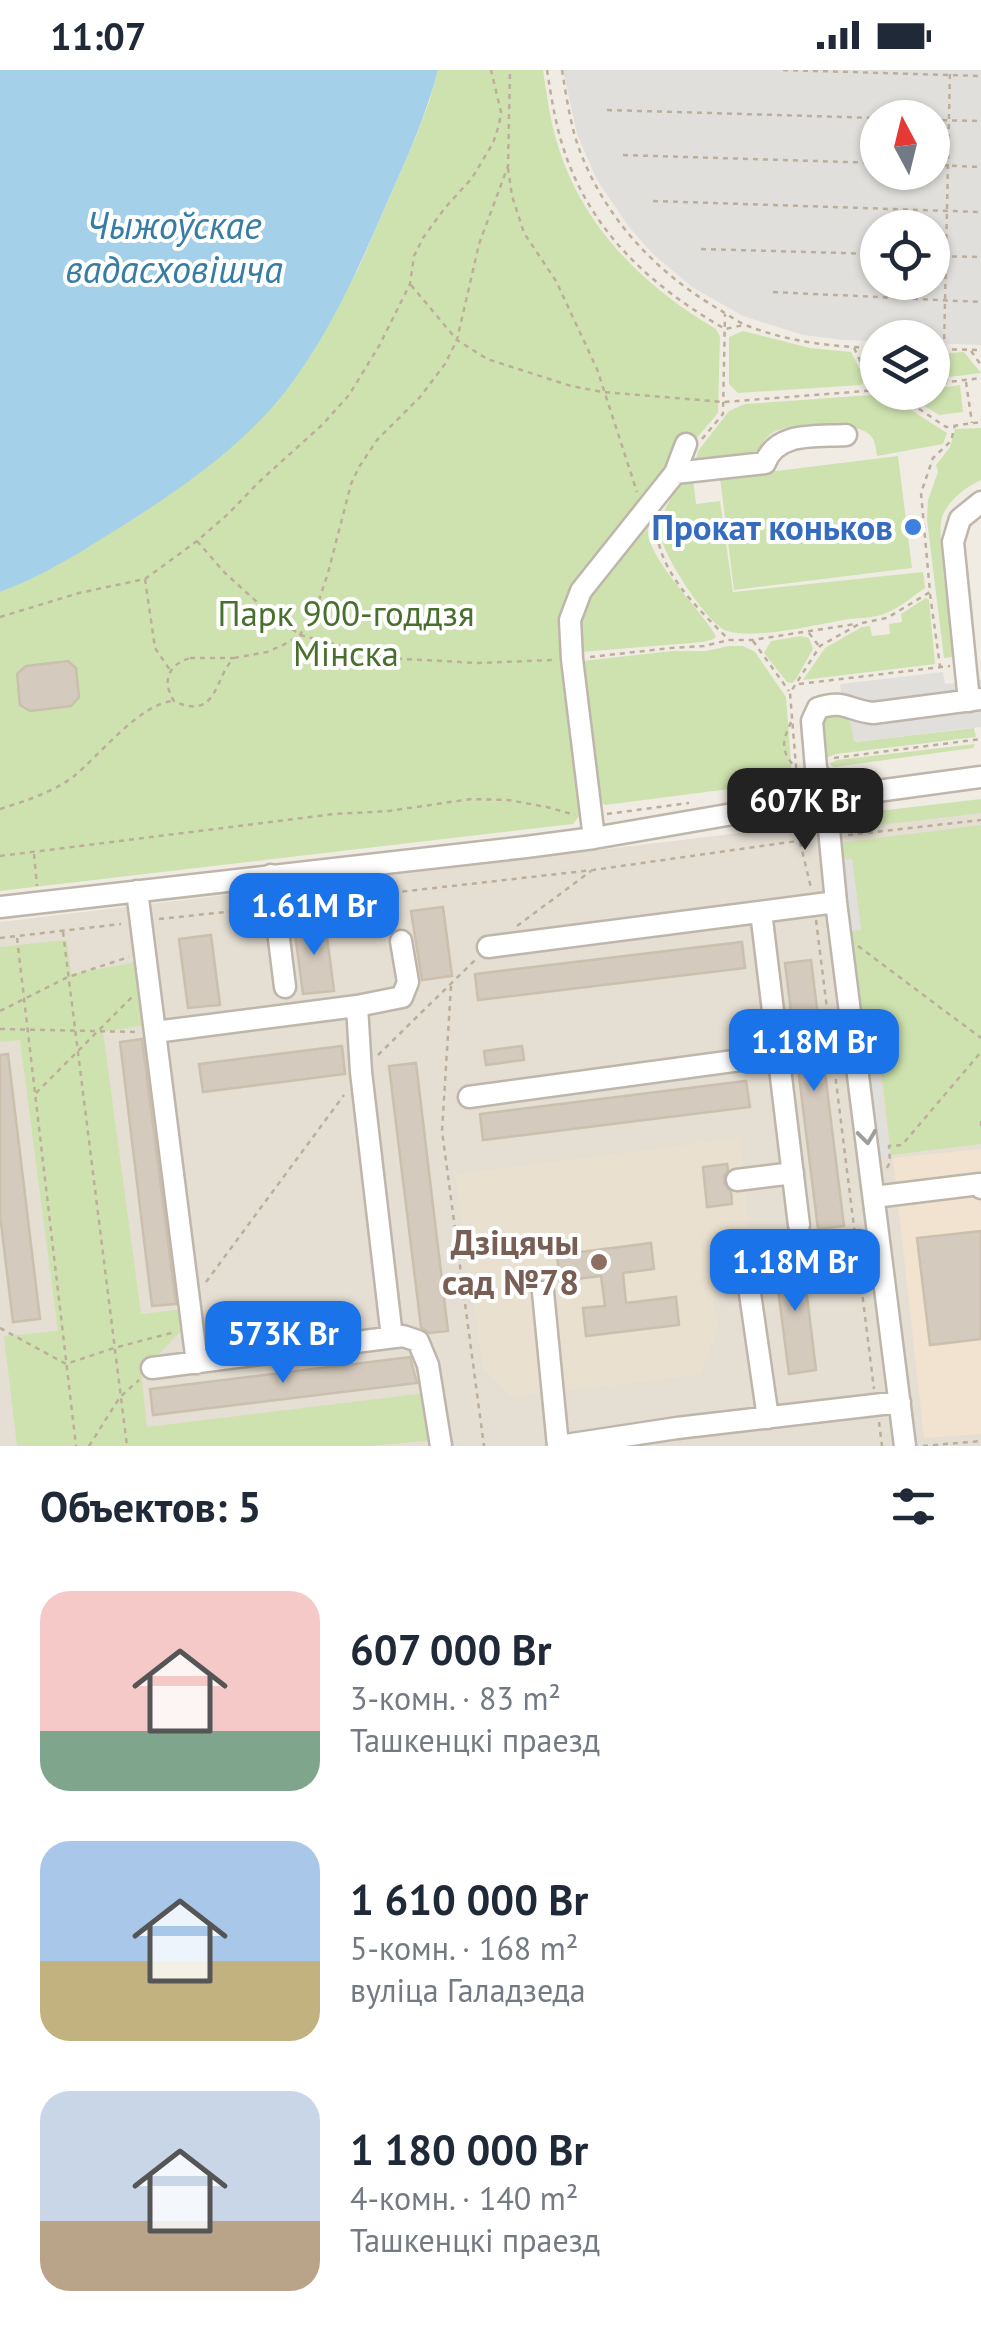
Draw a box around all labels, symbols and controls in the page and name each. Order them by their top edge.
text: 11:07 [50,11,146,60]
north arrow [860,100,950,190]
map controls [860,100,950,410]
water label: Чыжоўскае вадасховішча [65,200,283,293]
button: locate [860,210,950,300]
button: layers [860,320,950,410]
place label: Прокат коньков [652,504,893,550]
marker: Прокат коньков [902,516,924,538]
park label: Парк 900-годдзя Мінска [217,590,475,676]
pin: 607K Br [713,768,897,853]
text: 607K Br [749,779,861,821]
pin: 1.61M Br [211,873,417,958]
text: 1.61M Br [251,884,377,926]
pin: 1.18M Br [711,1009,917,1094]
text: 1.18M Br [751,1020,877,1062]
one-way arrow [855,1129,876,1146]
place label: Дзіцячы сад №78 [442,1219,579,1305]
pin: 1.18M Br [692,1229,898,1314]
text: 1.18M Br [732,1240,858,1282]
marker: Дзіцячы сад №78 [588,1251,610,1273]
pin: 573K Br [191,1301,375,1386]
text: 573K Br [227,1312,339,1354]
text: Объектов: 5 [40,1479,261,1534]
icon: filters [886,1479,941,1534]
text: 607 000 Br [350,1622,551,1677]
icon: home [120,1631,240,1751]
text: 3-комн. · 83 m² [350,1677,561,1719]
text: Ташкенцкі праезд [350,1719,600,1761]
text: 1 610 000 Br [350,1872,588,1927]
icon: home [120,1881,240,2001]
text: 5-комн. · 168 m² [350,1927,578,1969]
text: вуліца Галадзеда [350,1969,586,2011]
text: 1 180 000 Br [350,2122,588,2177]
icon: home [120,2131,240,2251]
text: 4-комн. · 140 m² [350,2177,578,2219]
text: Ташкенцкі праезд [350,2219,600,2261]

